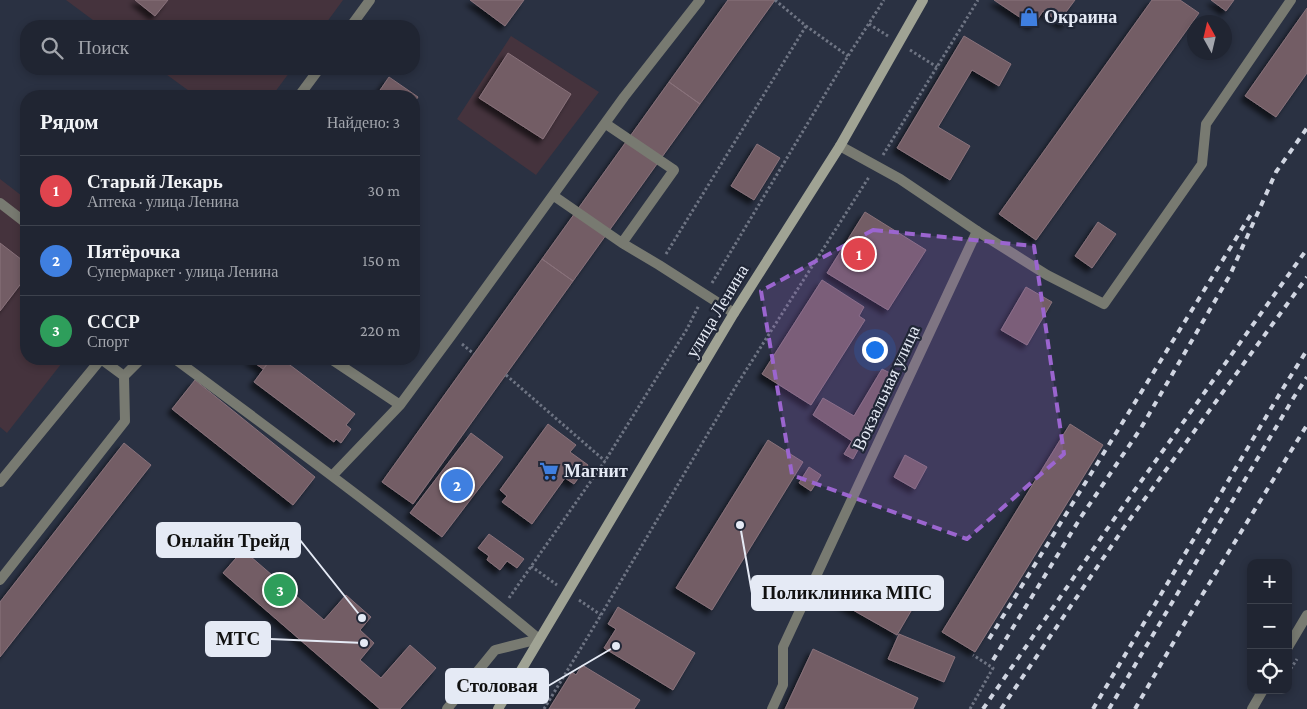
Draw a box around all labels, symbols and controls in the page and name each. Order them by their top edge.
shop icon: Окраина [1018,6,1040,28]
place label: Окраина [1044,7,1117,27]
north arrow [1187,15,1232,60]
search box [20,20,420,75]
icon: search [38,34,66,62]
text: Поиск [78,37,129,58]
text: Рядом [40,110,99,134]
text: Найдено: 3 [327,114,400,131]
text: Старый Лекарь [87,171,223,192]
text: 1 [53,182,59,199]
text: 30 m [368,182,400,199]
text: Аптека · улица Ленина [87,193,239,210]
pin: 1 [843,235,875,273]
text: Пятёрочка [87,241,180,262]
text: 2 [52,252,60,269]
text: 150 m [362,252,400,269]
street label: улица Ленина [681,261,753,361]
text: Супермаркет · улица Ленина [87,263,278,280]
text: СССР [87,311,140,332]
text: 3 [52,322,60,339]
text: 220 m [360,322,400,339]
street label: Вокзальная улица [848,322,924,454]
text: Спорт [87,333,129,350]
your location [862,337,888,363]
supermarket icon: Магнит [538,460,560,482]
place label: Магнит [564,461,628,481]
pin: 2 [441,466,473,504]
callout: Онлайн Трейд [157,523,300,557]
text: Онлайн Трейд [167,530,290,551]
map controls [1247,559,1292,694]
button: + [1247,559,1292,604]
pin: 3 [264,571,296,609]
callout: Поликлиника МПС [752,576,943,610]
text: Поликлиника МПС [762,582,932,603]
button: − [1247,604,1292,649]
callout: МТС [206,622,270,656]
text: МТС [216,628,260,649]
button: locate [1247,649,1292,694]
callout: Столовая [446,669,548,703]
text: Столовая [456,675,538,696]

